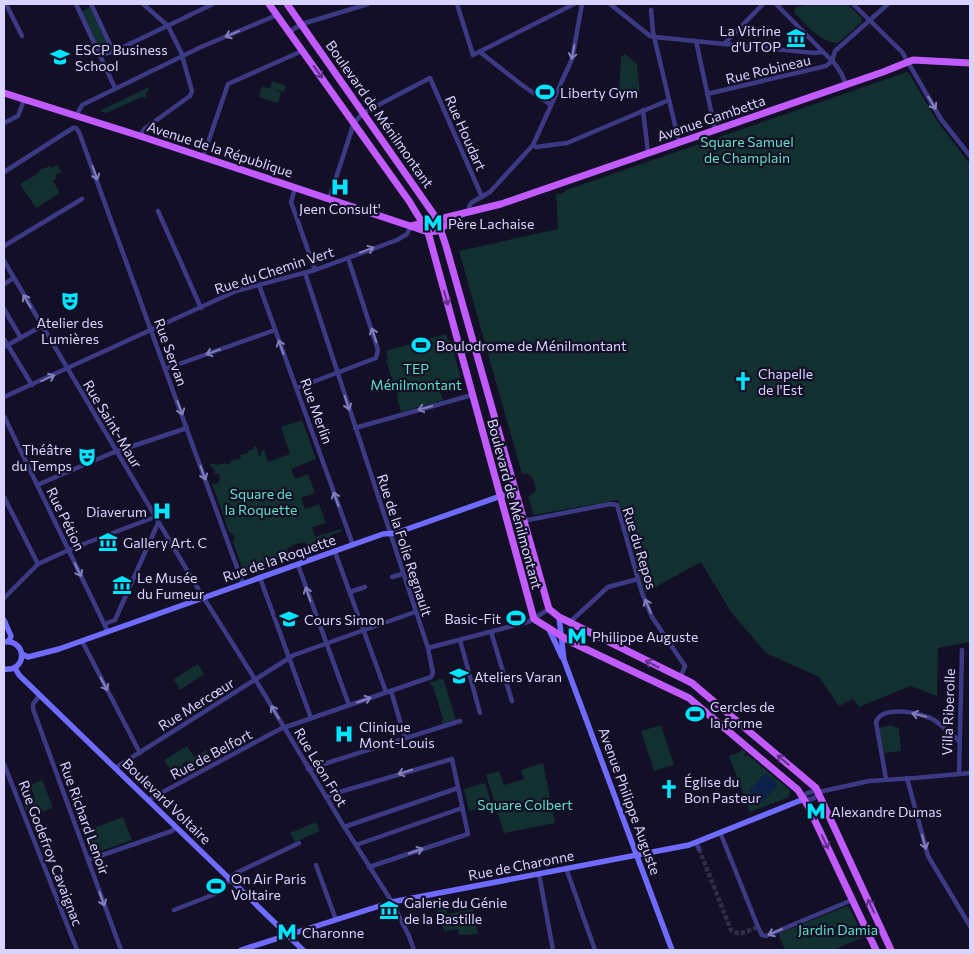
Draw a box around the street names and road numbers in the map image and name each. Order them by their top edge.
street label: Boulevard de Ménilmontant [323,37,438,191]
street label: Rue Robineau [724,51,812,87]
street label: Avenue Gambetta [655,91,767,145]
street label: Rue Houdart [442,93,490,174]
street label: Avenue de la République [145,117,295,181]
street label: Rue du Chemin Vert [212,243,336,297]
street label: Rue Servan [151,316,191,388]
street label: Rue Merlin [297,376,337,446]
street label: Rue Saint-Maur [80,377,146,472]
street label: Boulevard de Ménilmontant [484,417,546,591]
street label: Rue de la Folie Regnault [374,472,436,619]
street label: Rue Pétion [43,484,89,554]
street label: Rue du Repos [619,505,661,591]
street label: Rue de la Roquette [220,531,338,585]
street label: Villa Riberolle [938,668,958,756]
street label: Rue Mercœur [155,674,238,734]
street label: Rue de Belfort [167,725,255,783]
street label: Rue Léon Frot [291,725,351,810]
street label: Avenue Philippe Auguste [595,725,665,877]
street label: Boulevard Voltaire [119,754,215,848]
street label: Rue Richard Lenoir [57,759,114,877]
street label: Rue Godefroy Cavaignac [15,778,87,928]
street label: Rue de Charonne [467,846,575,884]

